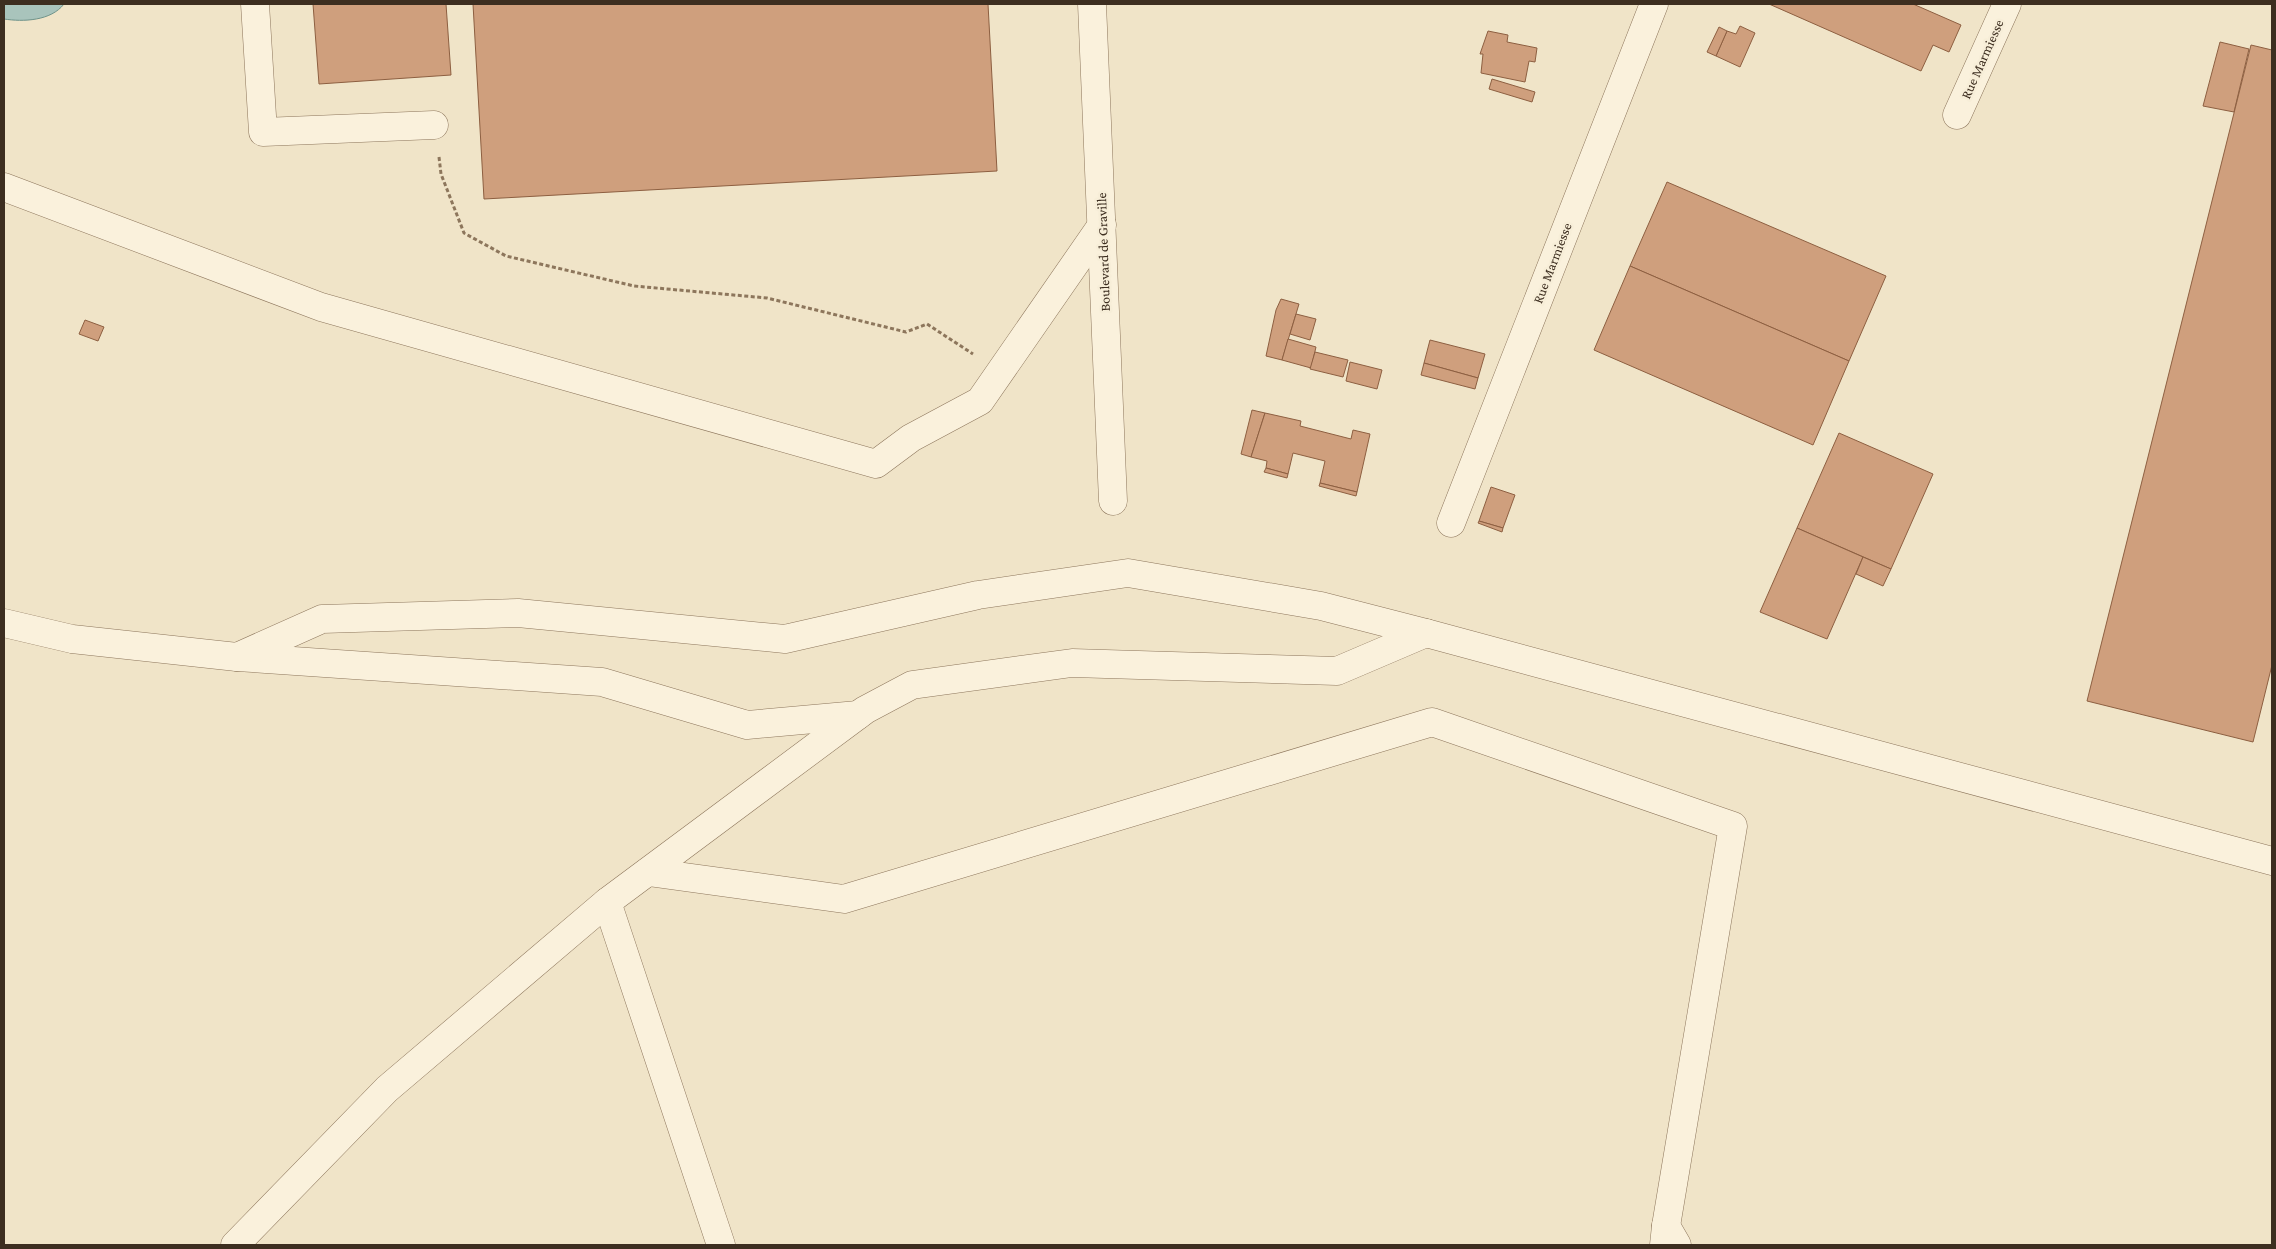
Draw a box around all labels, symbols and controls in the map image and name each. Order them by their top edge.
street label: Rue Marmiesse [1957,17,2007,101]
street label: Boulevard de Graville [1093,192,1113,312]
street label: Rue Marmiesse [1529,220,1575,306]

